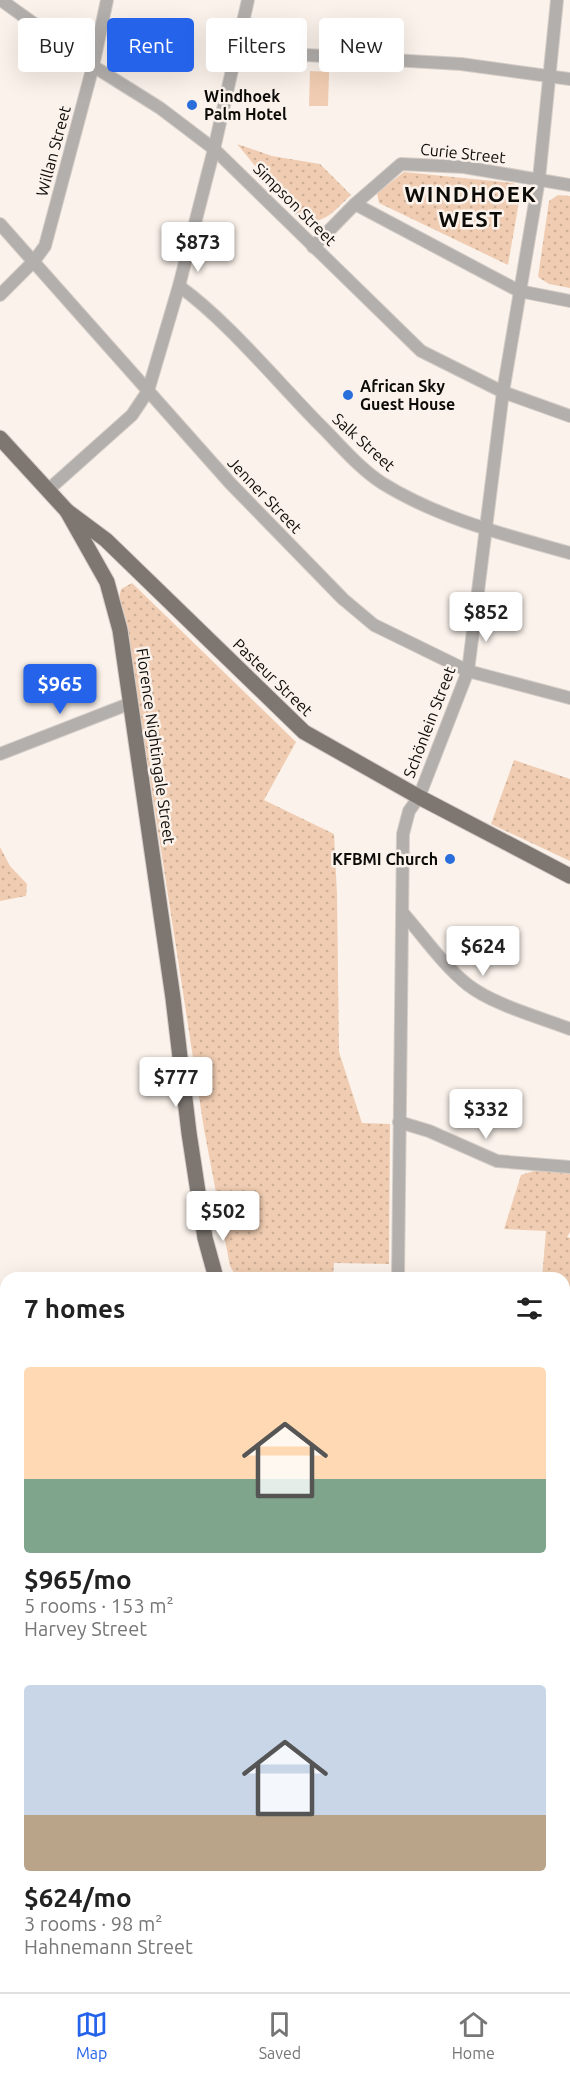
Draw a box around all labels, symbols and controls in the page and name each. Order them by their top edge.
chip: Buy [18,18,95,72]
chip: Rent [107,18,194,72]
chip: Filters [206,18,307,72]
chip: New [319,18,404,72]
place label: Windhoek Palm Hotel [204,87,287,123]
marker: Windhoek Palm Hotel [185,98,199,112]
street label: Willan Street [32,103,74,198]
street label: Curie Street [419,140,507,167]
street label: Simpson Street [250,159,340,249]
district label: WINDHOEK WEST [405,181,537,231]
pin: $873 [162,222,234,273]
text: $873 [175,230,221,253]
place label: African Sky Guest House [360,377,455,413]
marker: African Sky Guest House [341,388,355,402]
street label: Salk Street [329,409,399,475]
street label: Jenner Street [224,453,306,537]
pin: $852 [450,592,522,643]
text: $852 [463,600,509,623]
street label: Pasteur Street [230,635,317,720]
street label: Florence Nightingale Street [133,647,179,846]
street label: Schönlein Street [399,663,459,780]
pin: $965 [24,664,96,715]
text: $965 [37,672,83,695]
place label: KFBMI Church [332,850,438,868]
marker: KFBMI Church [443,852,457,866]
pin: $624 [447,926,519,977]
text: $624 [460,934,506,957]
pin: $777 [140,1057,212,1108]
text: $777 [153,1065,199,1088]
pin: $332 [450,1089,522,1140]
text: $332 [463,1097,509,1120]
pin: $502 [187,1191,259,1242]
text: $502 [200,1199,246,1222]
icon: filters [513,1292,546,1325]
text: 7 homes [24,1294,125,1323]
icon: home [231,1406,339,1514]
text: $965/mo [24,1565,132,1594]
text: 5 rooms · 153 m² [24,1594,174,1617]
text: Harvey Street [24,1617,147,1640]
icon: home [231,1724,339,1832]
text: $624/mo [24,1883,132,1912]
text: 3 rooms · 98 m² [24,1912,162,1935]
text: Hahnemann Street [24,1935,193,1958]
tab: Map [75,2008,108,2062]
tab: Saved [259,2008,301,2062]
tab: Home [452,2008,495,2062]

